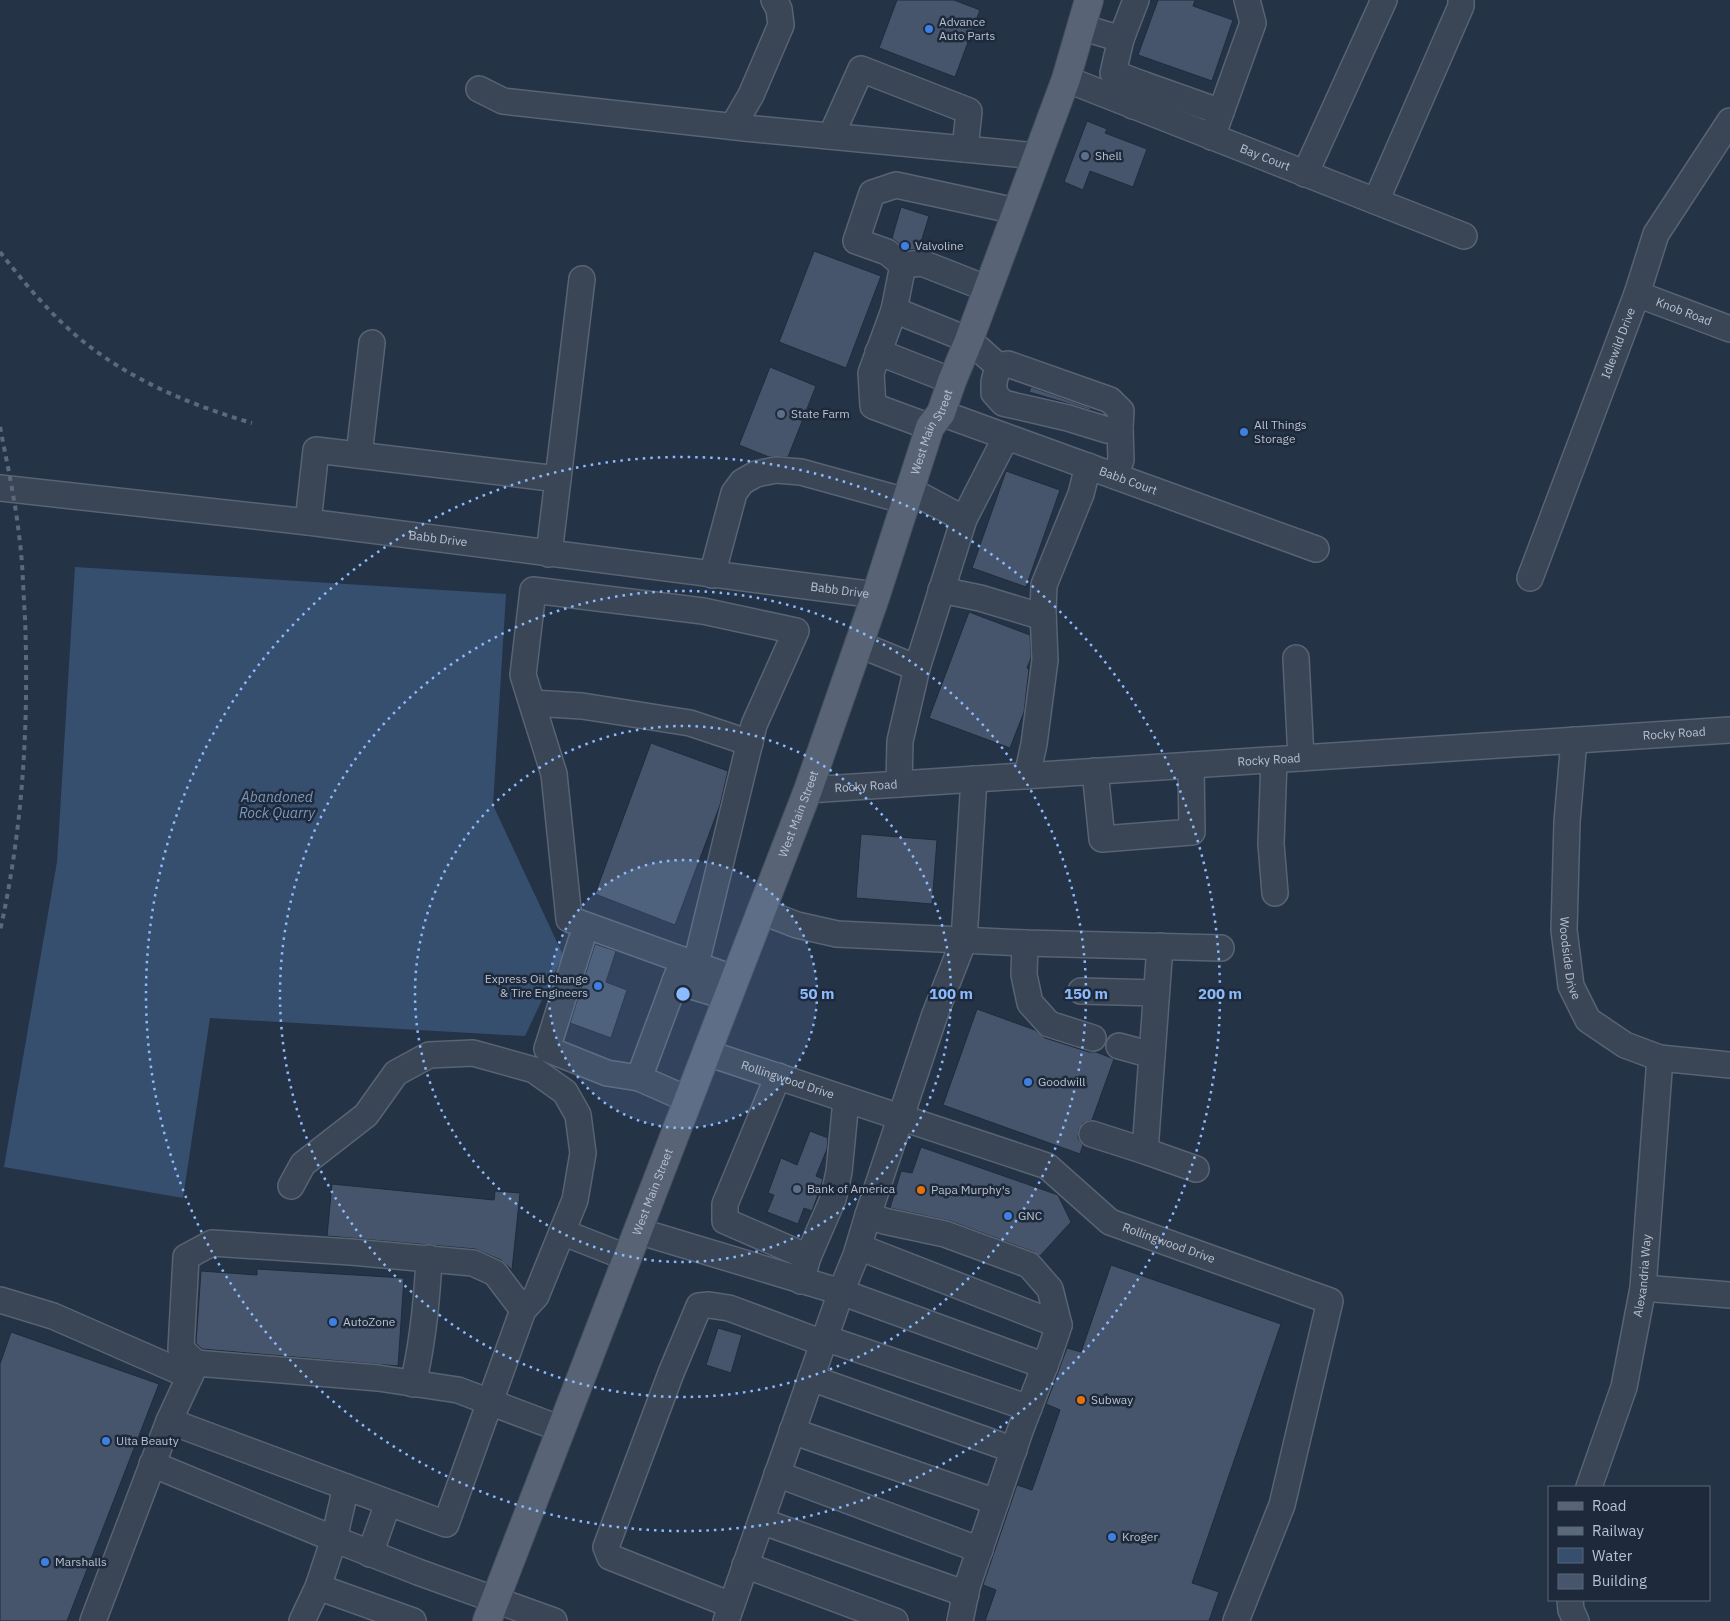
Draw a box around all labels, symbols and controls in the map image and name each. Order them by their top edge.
place label: Advance Auto Parts [939,14,995,43]
marker: Advance Auto Parts [923,23,935,35]
street label: Bay Court [1238,140,1293,174]
place label: Shell [1095,148,1122,163]
marker: Shell [1079,150,1091,162]
place label: Valvoline [915,238,964,253]
marker: Valvoline [899,240,911,252]
street label: Knob Road [1654,294,1714,328]
street label: Idlewild Drive [1598,305,1638,381]
street label: West Main Street [907,387,956,476]
place label: State Farm [791,406,850,421]
marker: State Farm [775,408,787,420]
place label: All Things Storage [1254,417,1307,446]
marker: All Things Storage [1238,426,1250,438]
street label: Babb Court [1097,463,1159,498]
street label: Babb Drive [408,527,469,549]
street label: Babb Drive [810,579,870,601]
street label: Rocky Road [1642,724,1706,743]
street label: Rocky Road [1237,750,1301,769]
street label: West Main Street [775,768,821,859]
street label: Rocky Road [834,776,898,795]
water label: Abandoned Rock Quarry [239,788,316,822]
street label: Woodside Drive [1557,916,1585,1002]
place label: Express Oil Change & Tire Engineers [485,971,588,1000]
marker: Express Oil Change & Tire Engineers [592,980,604,992]
text: 50 m [800,984,834,1003]
text: 100 m [929,984,973,1003]
text: 150 m [1064,984,1108,1003]
text: 200 m [1198,984,1242,1003]
centre of rings [674,985,692,1003]
street label: Rollingwood Drive [739,1057,837,1102]
place label: Goodwill [1038,1074,1085,1089]
marker: Goodwill [1022,1076,1034,1088]
street label: West Main Street [629,1146,676,1237]
place label: Bank of America [807,1181,896,1196]
place label: Papa Murphy's [931,1182,1011,1197]
marker: Bank of America [791,1183,803,1195]
marker: Papa Murphy's [915,1184,927,1196]
place label: GNC [1018,1208,1043,1223]
marker: GNC [1002,1210,1014,1222]
street label: Rollingwood Drive [1121,1219,1218,1266]
street label: Alexandria Way [1630,1234,1654,1318]
place label: AutoZone [343,1314,396,1329]
marker: AutoZone [327,1316,339,1328]
place label: Subway [1091,1392,1133,1407]
marker: Subway [1075,1394,1087,1406]
place label: Ulta Beauty [116,1433,179,1448]
marker: Ulta Beauty [100,1435,112,1447]
legend [1548,1486,1710,1601]
text: Road [1592,1496,1627,1515]
text: Railway [1592,1521,1645,1540]
place label: Kroger [1122,1529,1158,1544]
marker: Kroger [1106,1531,1118,1543]
text: Water [1592,1546,1633,1565]
place label: Marshalls [55,1554,107,1569]
marker: Marshalls [39,1556,51,1568]
text: Building [1592,1571,1647,1590]

